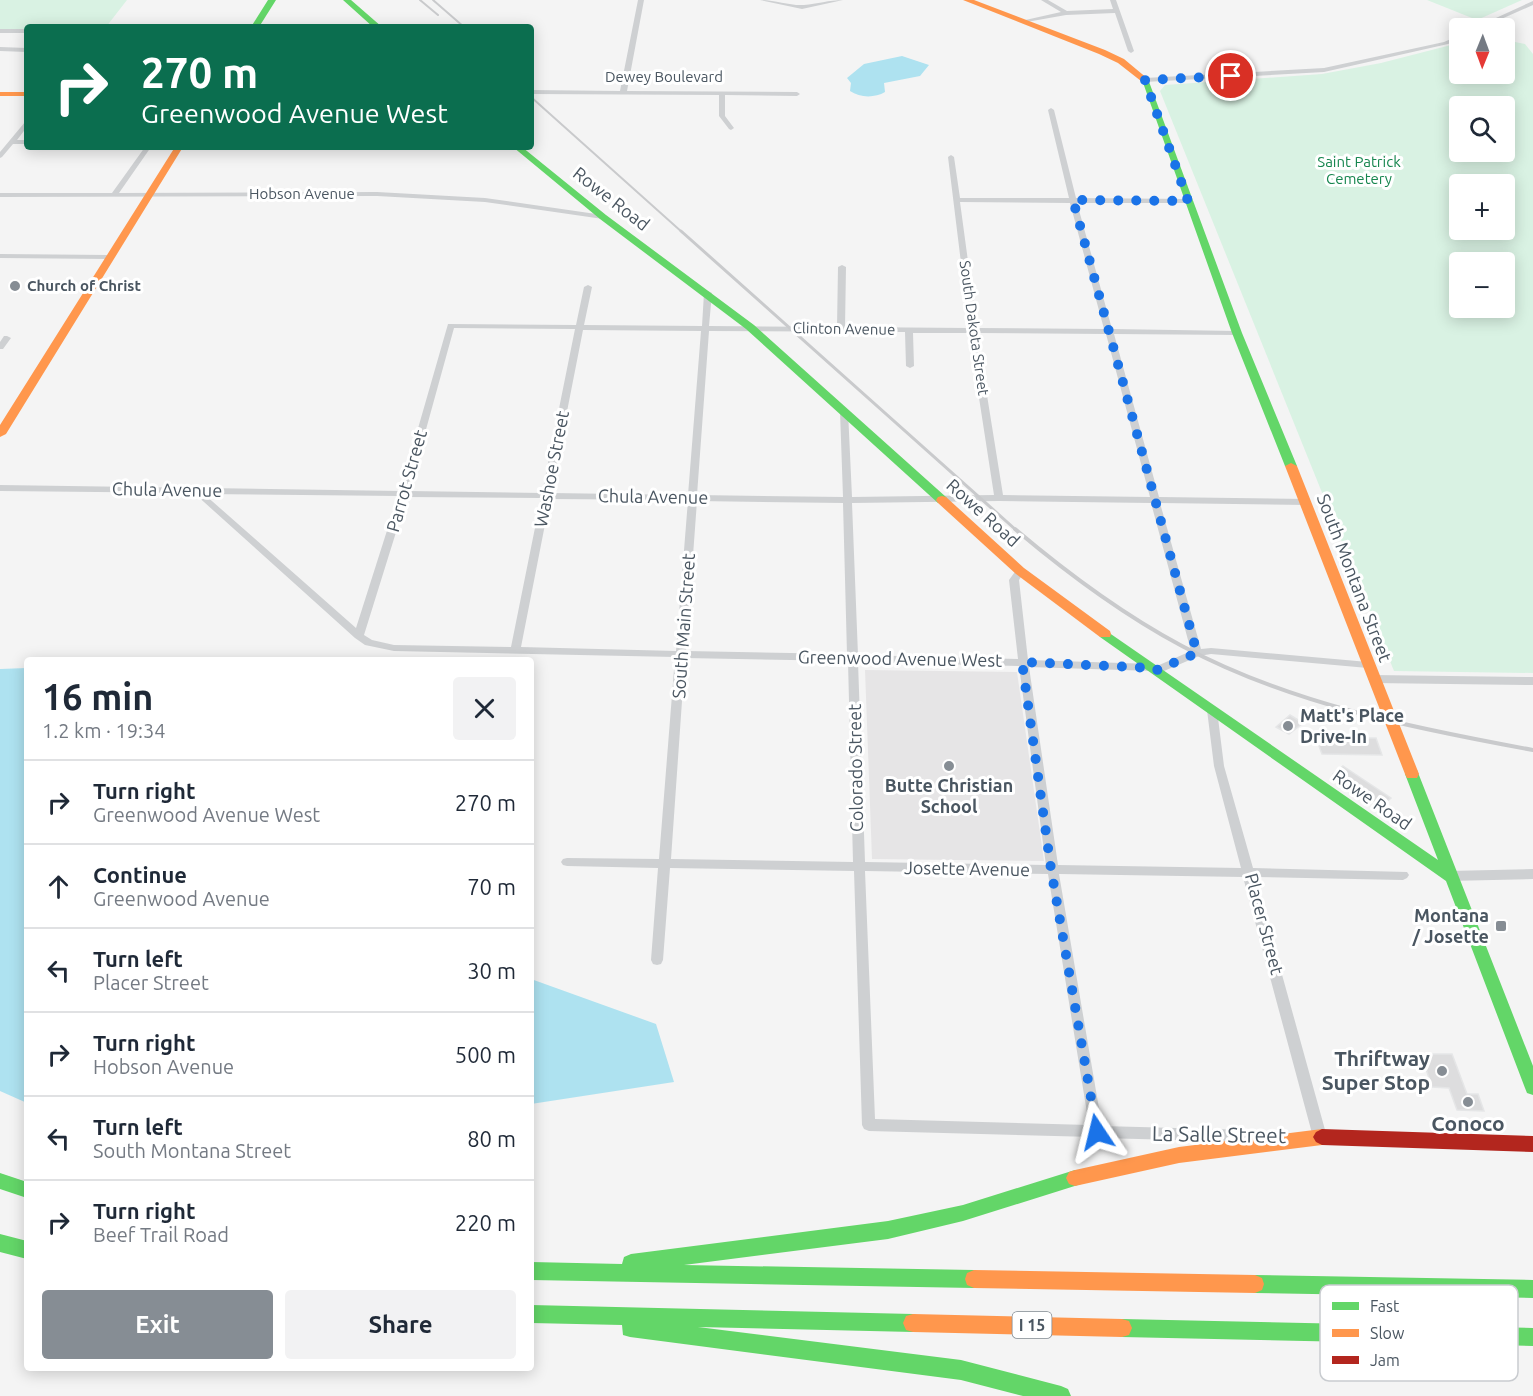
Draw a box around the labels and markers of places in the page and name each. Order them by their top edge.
pin [1205,50,1256,101]
place label: Church of Christ [27,277,141,294]
marker: Church of Christ [8,279,22,293]
place label: Matt's Place Drive-In [1300,705,1404,746]
marker: Matt's Place Drive-In [1281,719,1295,733]
marker: Butte Christian School [942,759,956,773]
place label: Butte Christian School [885,775,1013,816]
place label: Montana / Josette [1412,905,1489,946]
marker: Montana / Josette [1494,919,1508,933]
place label: Thriftway Super Stop [1322,1046,1430,1094]
marker: Thriftway Super Stop [1435,1064,1449,1078]
marker: Conoco [1461,1095,1475,1109]
place label: Conoco [1431,1111,1505,1135]

